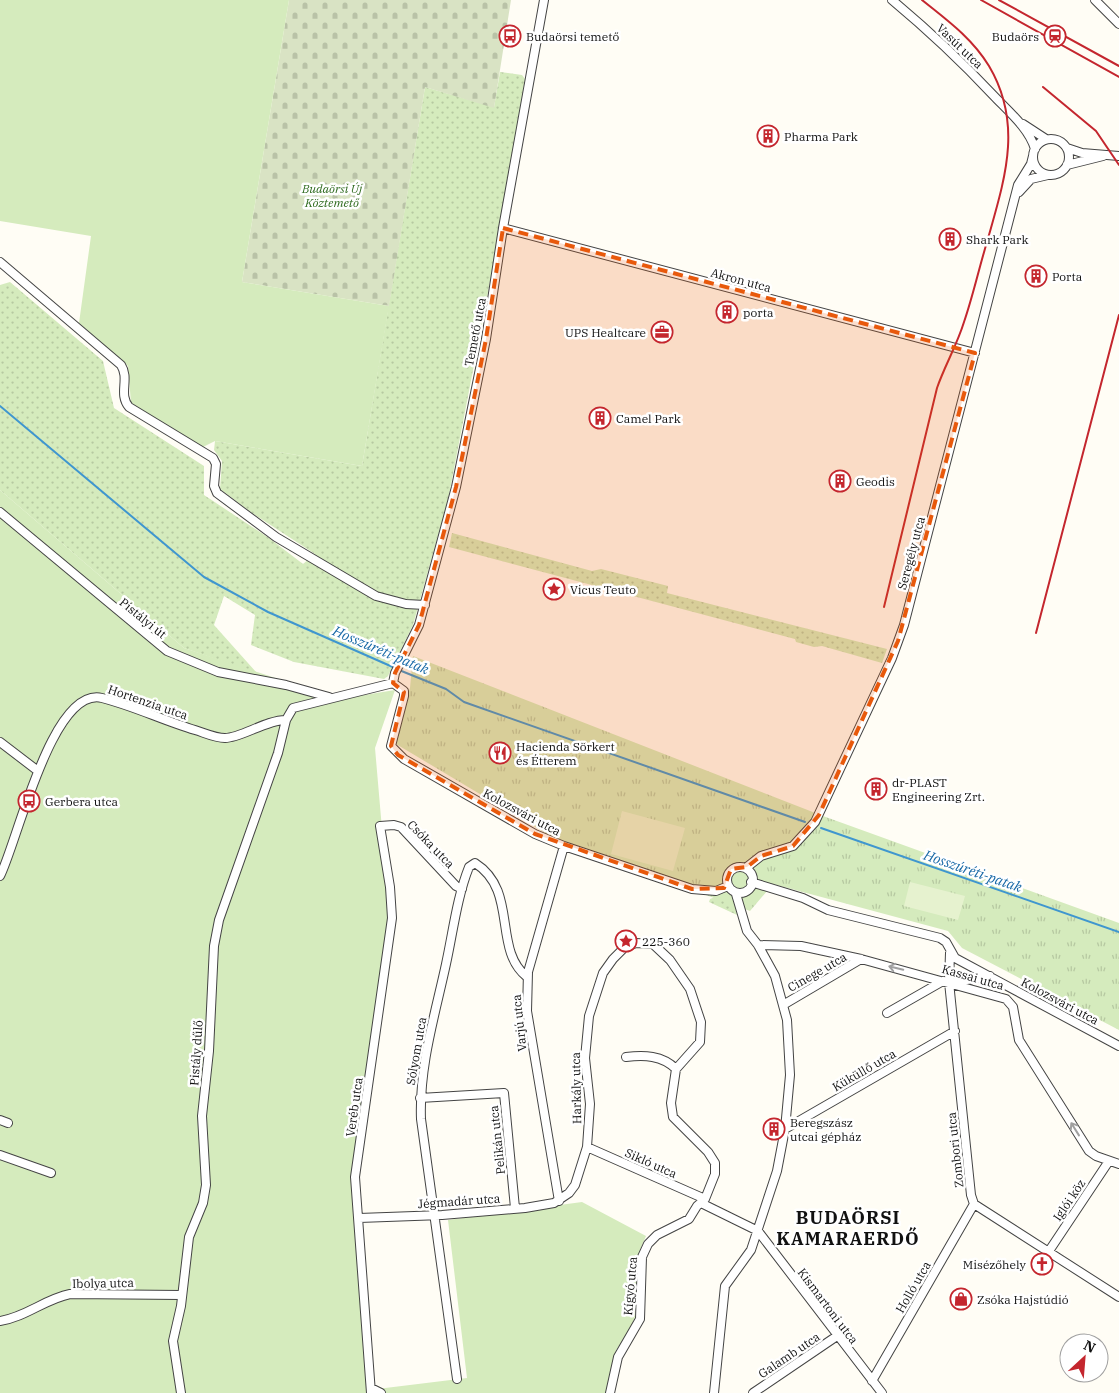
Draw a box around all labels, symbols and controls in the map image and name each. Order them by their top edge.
street label: Vasút utca [934,20,987,72]
bus stop icon: Budaörsi temető [498,24,522,48]
station icon: Budaörs [1043,24,1067,48]
place label: Budaörsi temető [526,29,619,44]
place label: Budaörs [992,29,1039,44]
building icon: Pharma Park [756,124,780,148]
place label: Pharma Park [784,129,858,144]
park label: Budaörsi Új Köztemető [301,181,363,210]
building icon: Shark Park [938,227,962,251]
place label: Shark Park [966,232,1028,247]
building icon: Porta [1024,264,1048,288]
street label: Akron utca [709,265,773,295]
place label: Porta [1052,269,1083,284]
street label: Temető utca [461,296,489,368]
building icon: porta [715,300,739,324]
place label: porta [743,305,774,320]
office icon: UPS Healtcare [650,320,674,344]
place label: UPS Healtcare [565,325,646,340]
building icon: Camel Park [588,406,612,430]
place label: Camel Park [616,411,681,426]
building icon: Geodis [828,469,852,493]
place label: Geodis [856,474,895,489]
street label: Seregély utca [894,514,928,591]
place icon: Vicus Teuto [542,577,566,601]
place label: Vicus Teuto [570,582,636,597]
street label: Pistályi út [116,595,170,641]
water label: Hosszúréti-patak [329,621,432,679]
street label: Hortenzia utca [106,681,190,723]
place label: Hacienda Sörkert és Étterem [516,739,615,768]
restaurant icon: Hacienda Sörkert és Étterem [488,741,512,765]
place label: dr-PLAST Engineering Zrt. [892,775,985,804]
building icon: dr-PLAST Engineering Zrt. [864,777,888,801]
street label: Kolozsvári utca [481,785,564,839]
bus stop icon: Gerbera utca [17,789,41,813]
place label: Gerbera utca [45,794,119,809]
street label: Csóka utca [404,817,458,872]
water label: Hosszúréti-patak [920,845,1025,896]
place icon: 225-360 [614,929,638,953]
place label: 225-360 [642,934,690,949]
street label: Cinege utca [785,949,850,995]
street label: Kassai utca [940,961,1006,993]
one-way arrow [888,963,904,972]
street label: Kolozsvári utca [1019,974,1102,1028]
street label: Varjú utca [509,993,529,1052]
street label: Sólyom utca [403,1015,429,1086]
street label: Pistály dűlő [186,1019,206,1086]
street label: Küküllő utca [829,1046,899,1094]
street label: Harkály utca [568,1051,584,1124]
street label: Veréb utca [342,1076,366,1138]
street label: Pelikán utca [486,1104,508,1175]
street label: Zombori utca [944,1111,966,1189]
place label: Beregszász utcai gépház [790,1115,861,1144]
building icon: Beregszász utcai gépház [762,1117,786,1141]
one-way arrow [1070,1122,1080,1136]
street label: Sikló utca [623,1145,680,1181]
street label: Iglói köz [1050,1176,1088,1224]
street label: Jégmadár utca [417,1191,501,1211]
district label: BUDAÖRSI KAMARAERDŐ [776,1206,920,1250]
church icon: Misézőhely [1030,1252,1054,1276]
street label: Kígyó utca [620,1255,640,1316]
place label: Misézőhely [963,1257,1027,1272]
street label: Holló utca [892,1258,934,1316]
street label: Kismartoni utca [795,1265,862,1347]
street label: Ibolya utca [72,1275,134,1291]
shop icon: Zsóka Hajstúdió [949,1287,973,1311]
place label: Zsóka Hajstúdió [977,1292,1069,1307]
street label: Galamb utca [755,1329,823,1381]
north arrow [1059,1333,1109,1383]
text: N [1081,1336,1099,1357]

